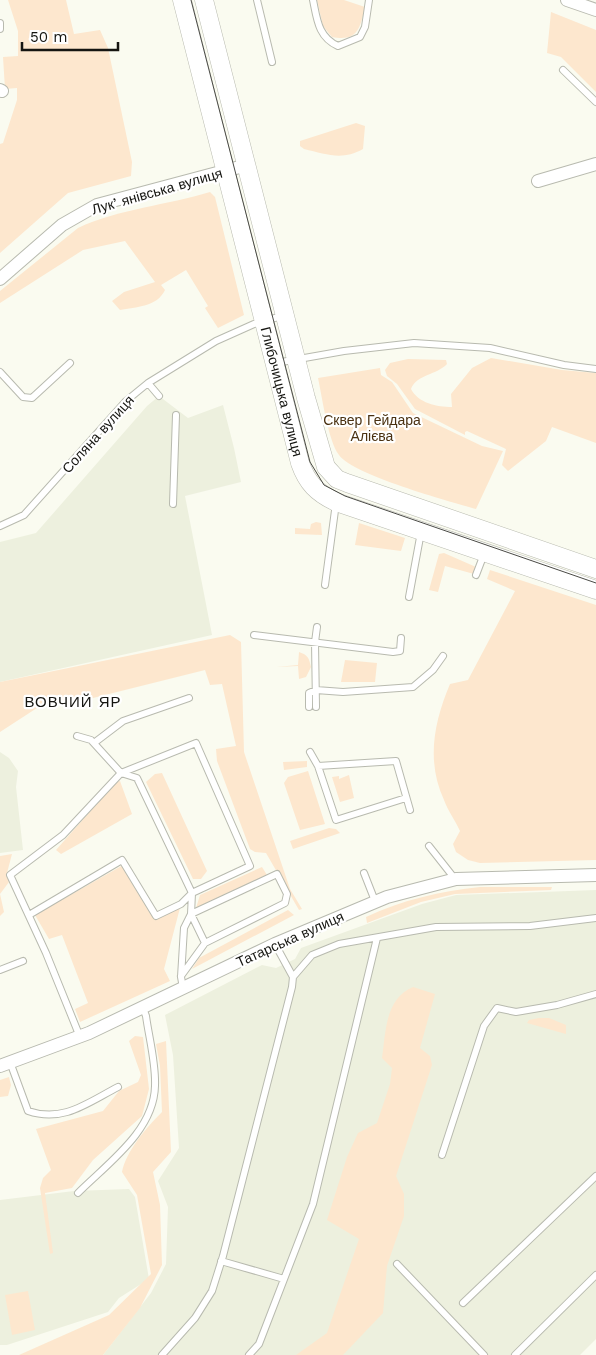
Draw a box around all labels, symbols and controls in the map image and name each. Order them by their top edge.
scale bar [22,20,119,52]
text: 50 m [30,28,67,46]
street label: Лукʼянівська вулиця [90,165,224,217]
street label: Глибочицька вулиця [258,325,306,458]
street label: Соляна вулиця [59,392,137,476]
park label: Сквер Гейдара Алієва [323,412,421,444]
district label: ВОВЧИЙ ЯР [24,693,122,711]
street label: Татарська вулиця [234,908,346,970]

